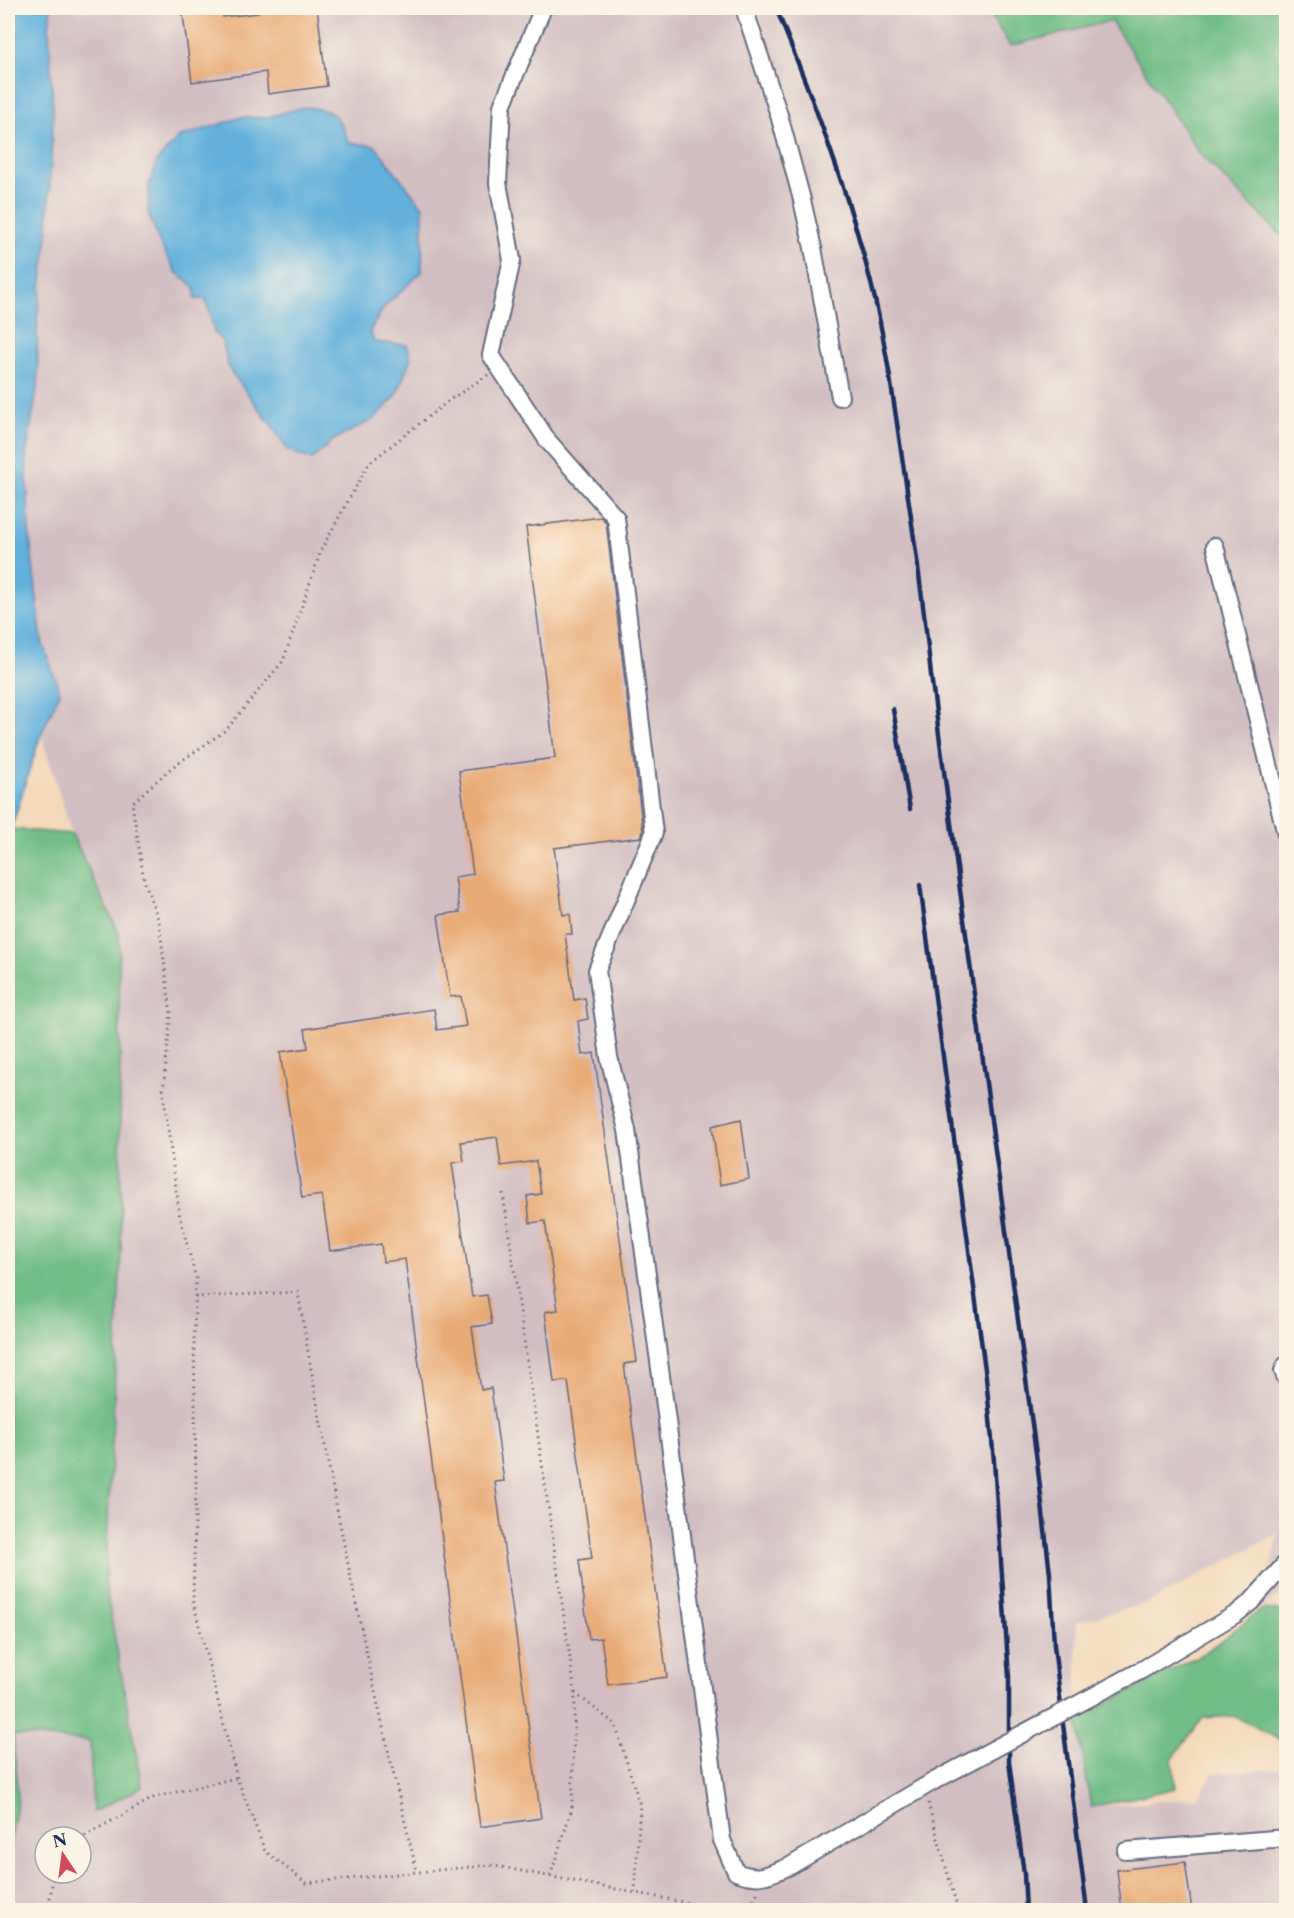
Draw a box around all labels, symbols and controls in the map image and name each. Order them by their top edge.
north arrow [33,1825,93,1885]
text: N [51,1829,69,1852]

